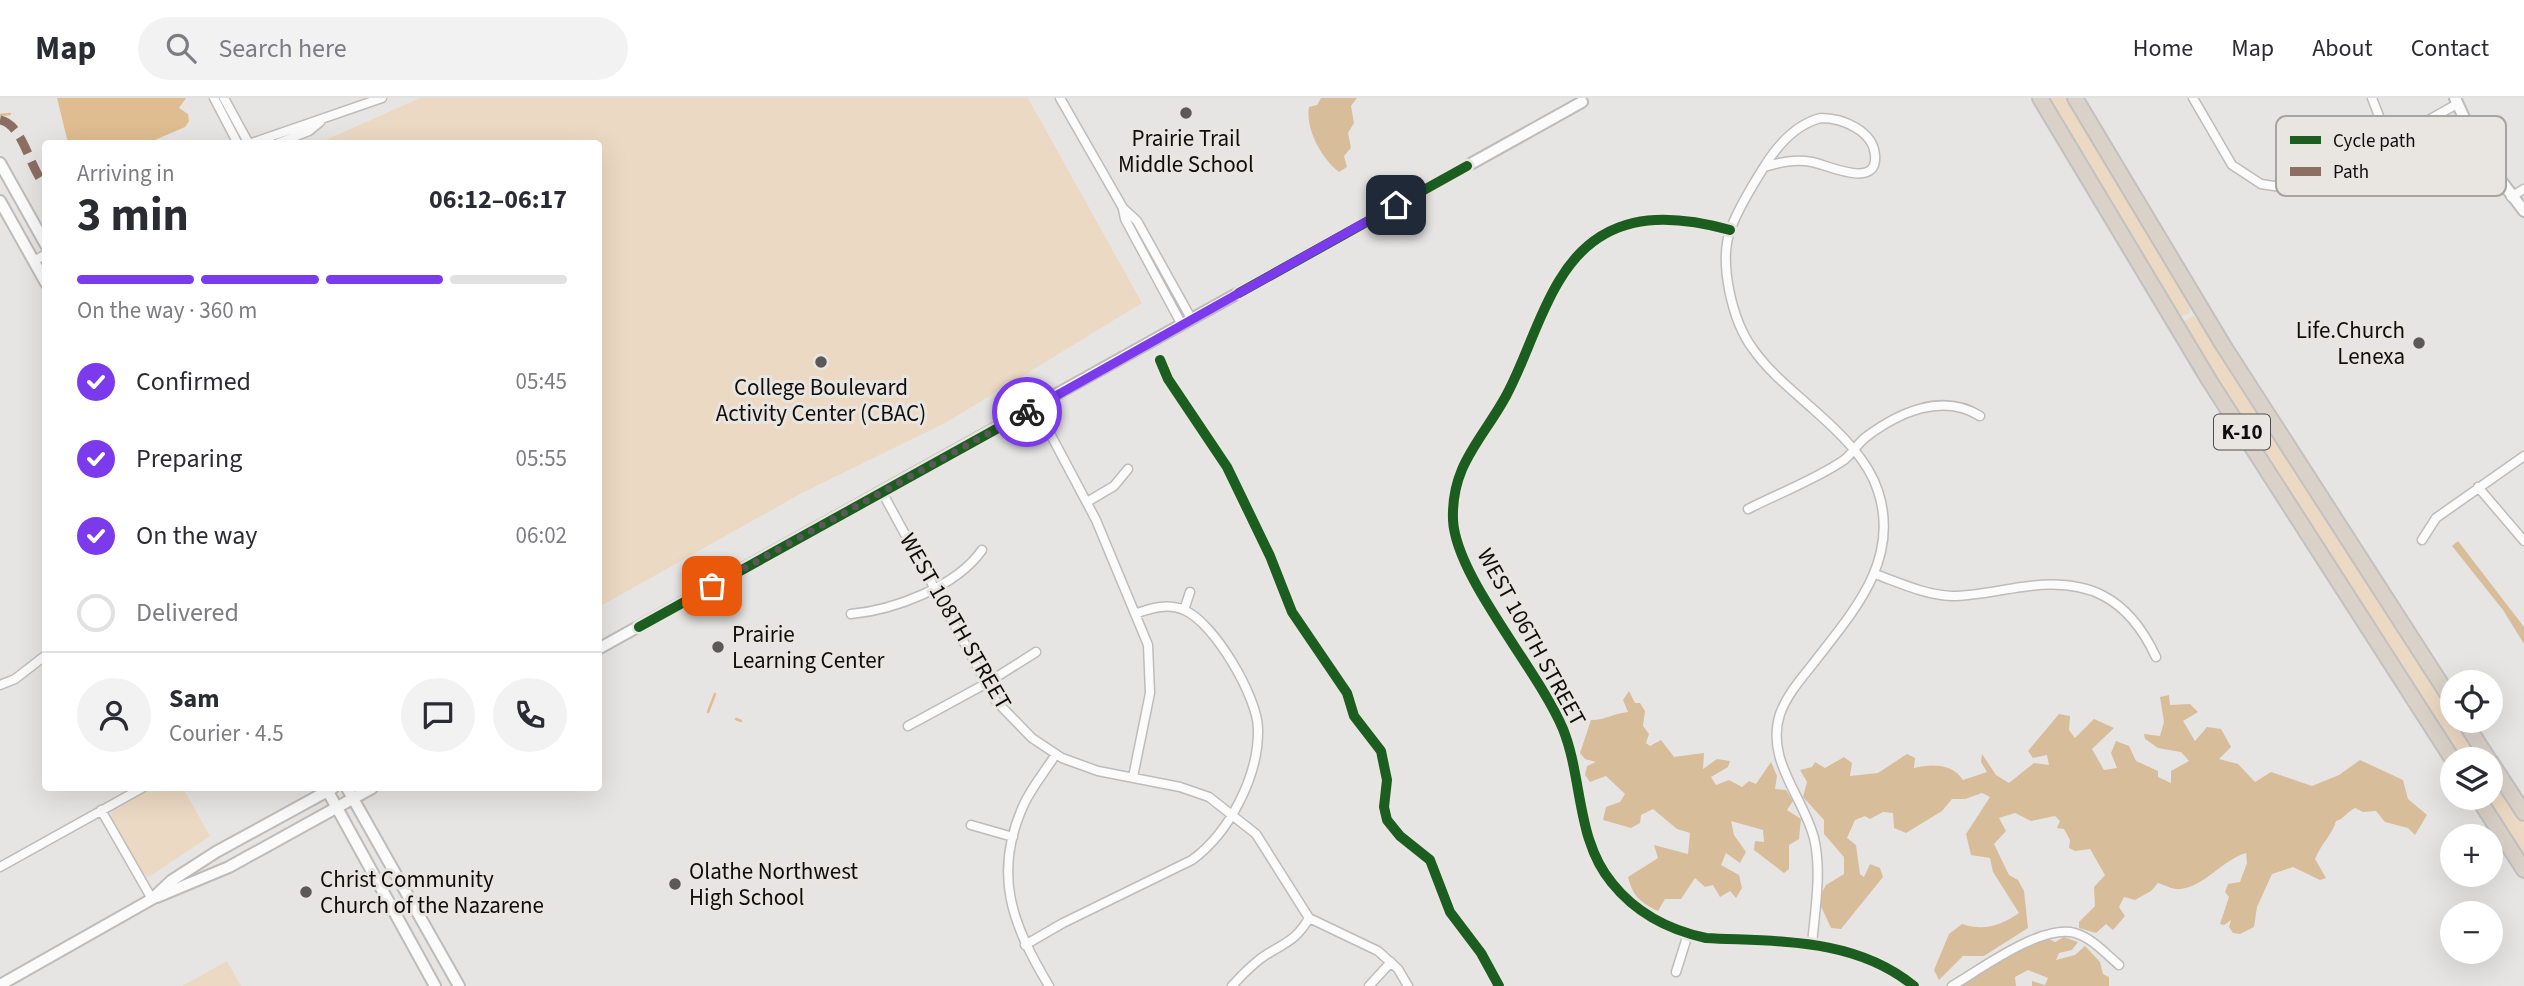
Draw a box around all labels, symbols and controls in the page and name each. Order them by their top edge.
search box [138,17,628,80]
text: Map [35,25,96,72]
icon: search [162,29,200,67]
text: Search here [218,30,347,67]
text: Home [2133,31,2193,66]
text: Map [2231,31,2274,66]
text: About [2312,31,2373,66]
text: Contact [2411,31,2489,66]
marker: Prairie Trail Middle School [1178,105,1194,121]
legend [2276,116,2506,196]
place label: Prairie Trail Middle School [1118,122,1254,181]
text: Cycle path [2333,128,2415,155]
text: Arriving in [77,157,175,190]
text: Path [2333,159,2369,186]
pin [1366,175,1426,235]
text: 06:12–06:17 [429,181,567,218]
text: 3 min [77,183,189,248]
icon: home [1377,186,1415,224]
text: On the way · 360 m [77,294,257,327]
place label: Life.Church Lenexa [2296,314,2405,373]
marker: Life.Church Lenexa [2411,335,2427,351]
marker: College Boulevard Activity Center (CBAC) [813,354,829,370]
icon: check [77,363,115,401]
text: Confirmed [136,363,251,400]
text: 05:45 [516,365,567,398]
place label: College Boulevard Activity Center (CBAC) [716,371,926,430]
courier [992,377,1062,447]
icon: bike [1008,393,1046,431]
road number: K-10 [2214,414,2270,450]
icon: check [77,440,115,478]
text: Preparing [136,440,242,477]
text: 05:55 [516,442,567,475]
icon: check [77,517,115,555]
text: On the way [136,517,257,554]
text: 06:02 [516,519,567,552]
street label: WEST 108TH STREET [892,527,1020,716]
street label: WEST 106TH STREET [1469,542,1594,732]
pin [682,556,742,616]
icon: bag [693,567,731,605]
text: Delivered [136,594,239,631]
place label: Prairie Learning Center [732,618,886,677]
marker: Prairie Learning Center [710,639,726,655]
map controls [2440,670,2503,964]
button: locate [2440,670,2503,733]
button: person [77,678,151,752]
button: chat [401,678,475,752]
button: phone [493,678,567,752]
text: Sam [169,680,219,717]
text: Courier · 4.5 [169,717,284,750]
button: layers [2440,747,2503,810]
button: + [2440,824,2503,887]
place label: Olathe Northwest High School [689,855,858,914]
place label: Christ Community Church of the Nazarene [320,863,544,922]
marker: Olathe Northwest High School [667,876,683,892]
marker: Christ Community Church of the Nazarene [298,884,314,900]
button: − [2440,901,2503,964]

